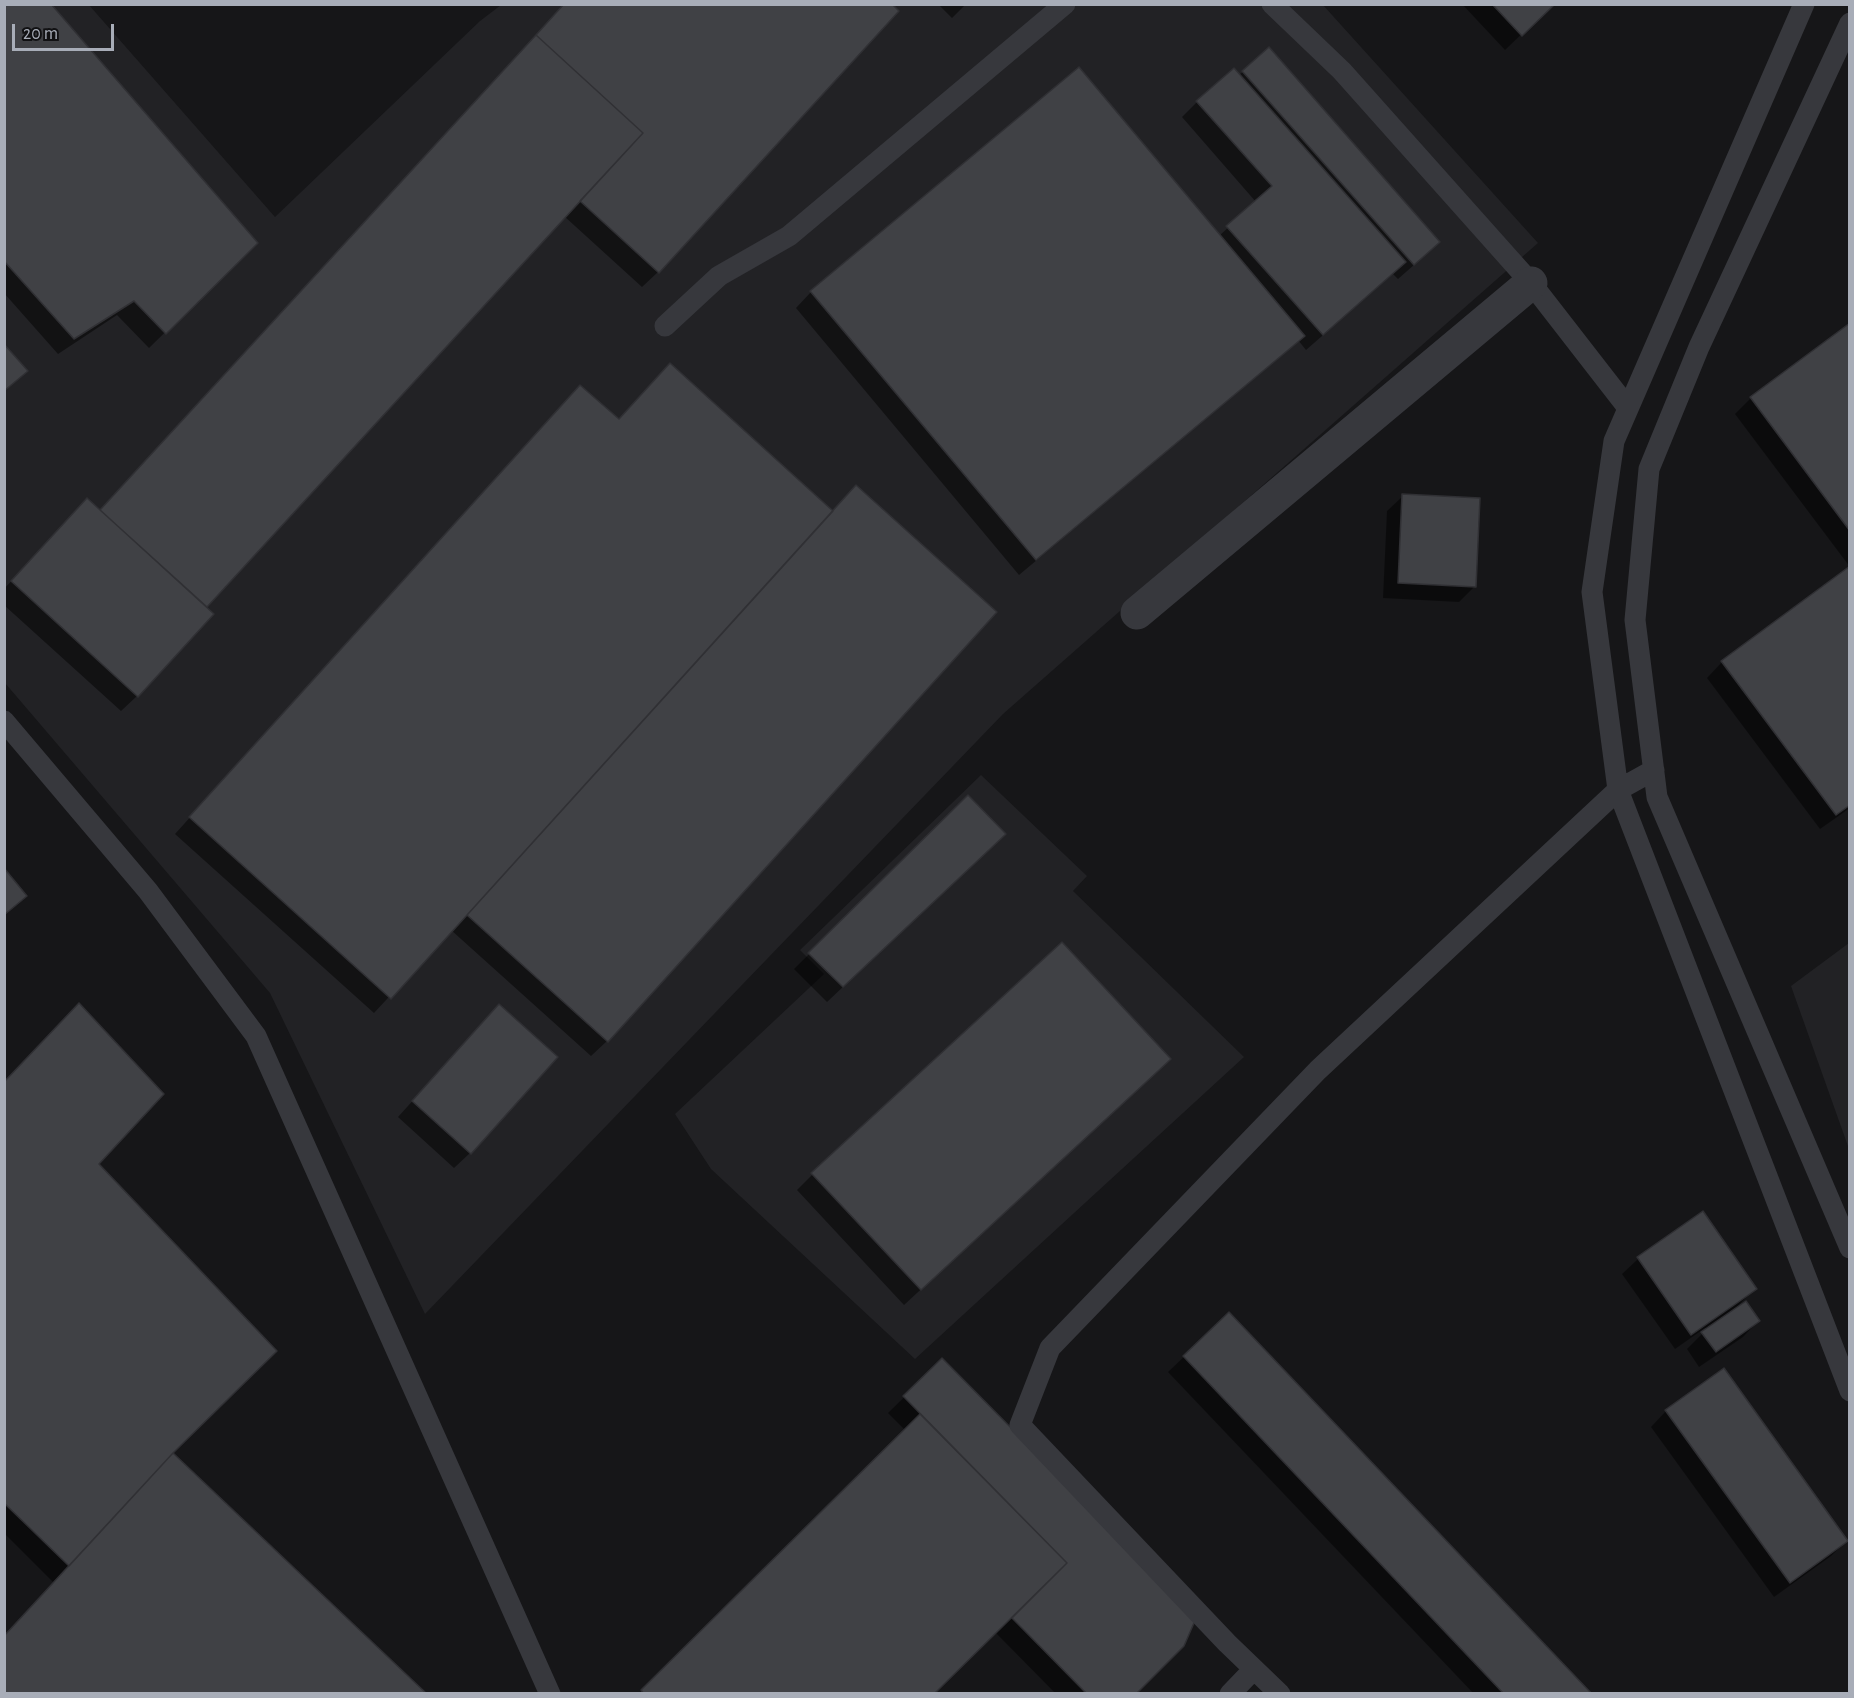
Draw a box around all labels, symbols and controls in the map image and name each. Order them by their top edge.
scale bar [15,12,117,50]
text: 20 m [23,25,58,43]

